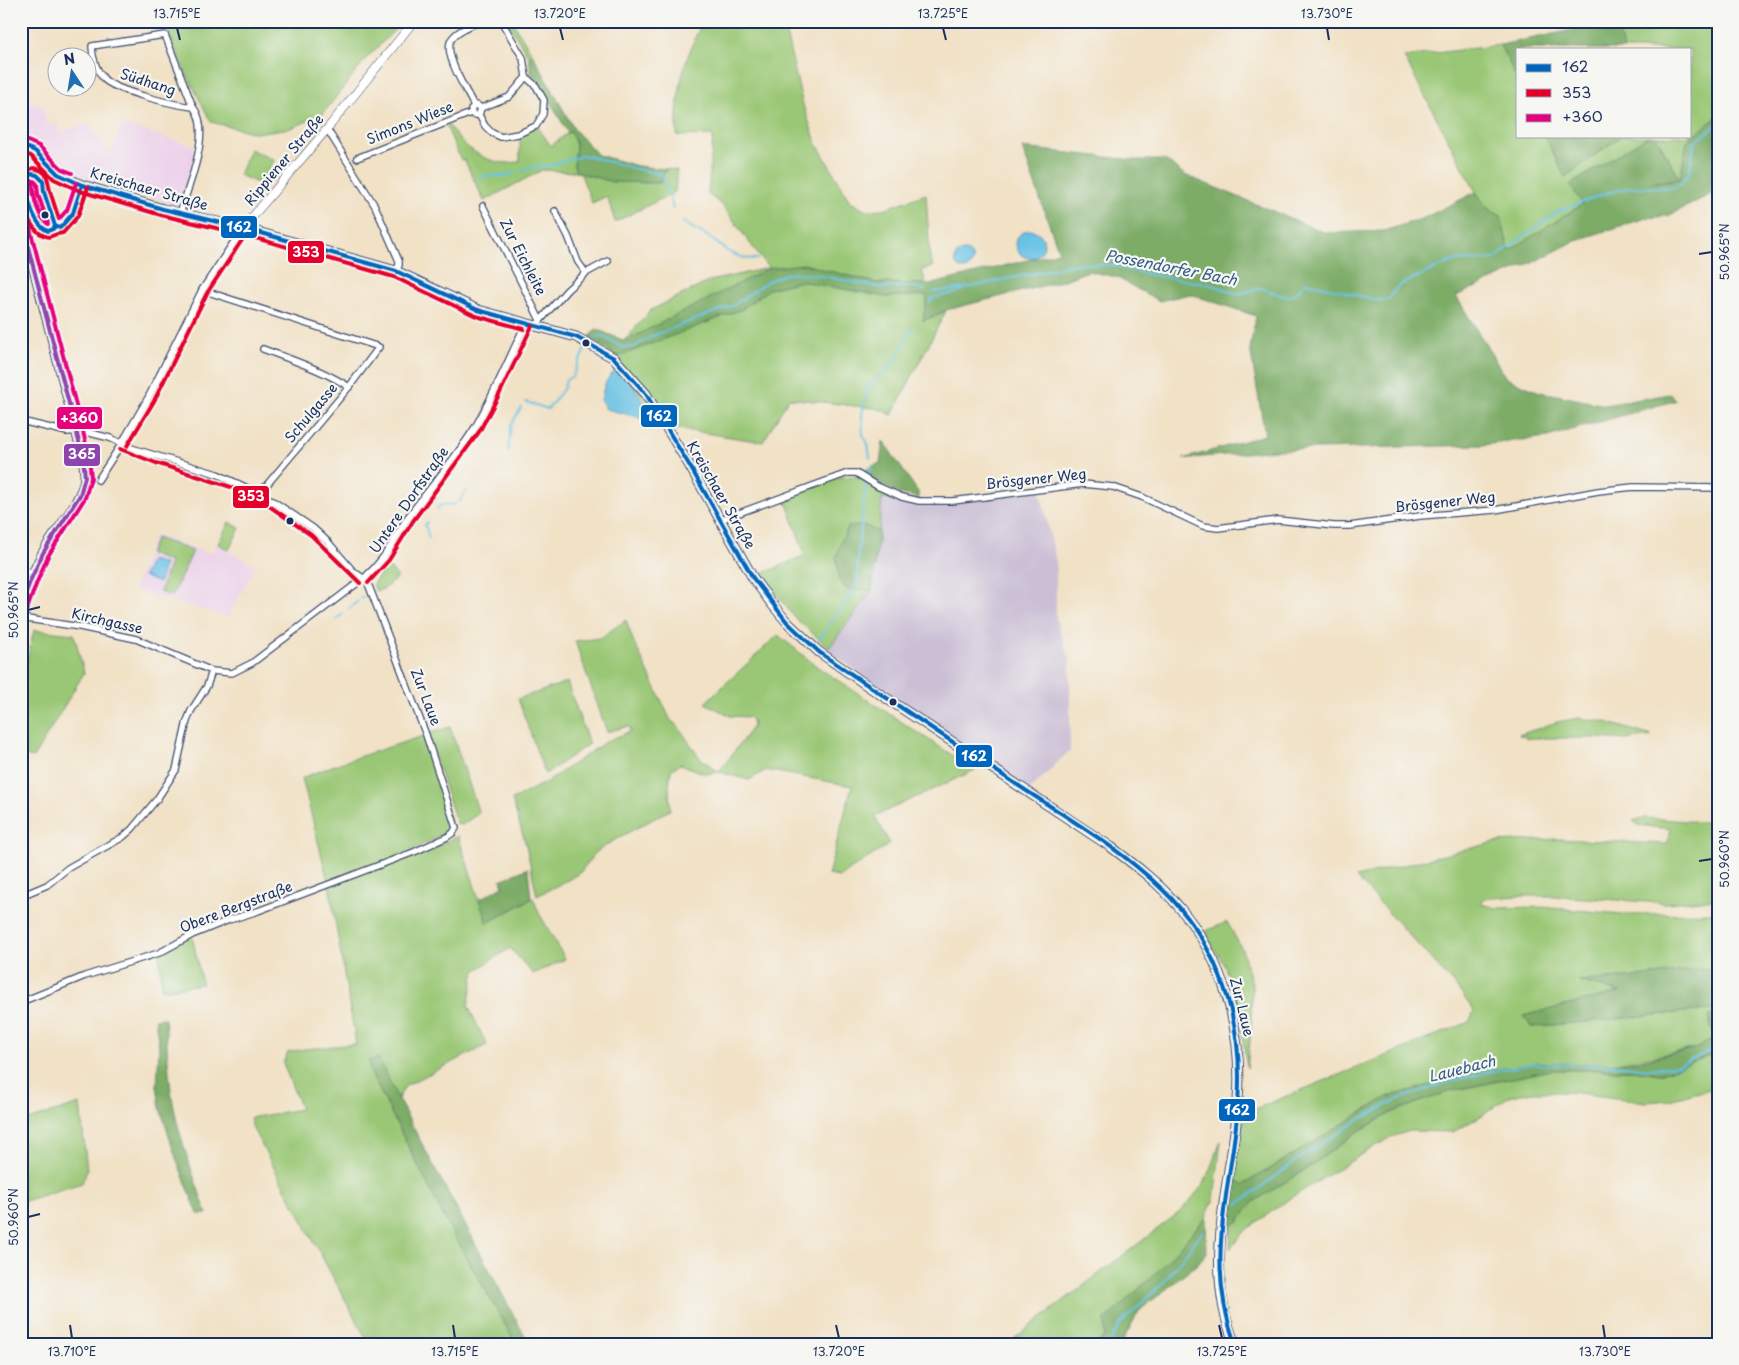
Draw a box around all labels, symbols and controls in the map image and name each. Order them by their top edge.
text: 13.715°E [153,4,201,22]
text: 13.720°E [534,4,586,22]
text: 13.725°E [918,4,968,22]
text: 13.730°E [1301,4,1353,22]
text: N [62,47,77,70]
north arrow [48,48,98,98]
legend [1516,48,1692,138]
text: 162 [1562,54,1588,77]
street label: Südhang [118,63,179,100]
text: 353 [1562,80,1591,103]
street label: Simons Wiese [363,95,457,149]
text: +360 [1562,104,1603,127]
street label: Rippiener Straße [239,109,328,210]
street label: Kreischaer Straße [88,162,211,215]
unlabelled marker [40,210,50,220]
line badge: 162 [220,215,258,239]
street label: Zur Eichleite [495,215,552,299]
text: 162 [226,216,252,237]
text: 50.965°N [1715,223,1733,281]
line badge: 353 [287,240,325,264]
text: 353 [292,241,320,262]
water label: Possendorfer Bach [1104,243,1239,291]
unlabelled marker [581,338,591,348]
street label: Schulgasse [279,378,342,447]
line badge: 162 [640,404,678,428]
text: 162 [646,405,672,426]
line badge: +360 [56,406,103,430]
text: +360 [60,407,98,428]
street label: Kreischaer Straße [682,437,761,553]
street label: Untere Dorfstraße [364,442,453,557]
line badge: 365 [63,443,101,467]
text: 365 [68,443,96,464]
street label: Brösgener Weg [985,463,1087,494]
line badge: 353 [232,485,270,509]
text: 353 [237,485,265,506]
street label: Brösgener Weg [1394,486,1496,517]
unlabelled marker [285,516,295,526]
text: 50.965°N [4,581,22,639]
street label: Kirchgasse [69,602,145,639]
street label: Zur Laue [406,665,447,729]
unlabelled marker [888,697,898,707]
line badge: 162 [955,744,993,768]
text: 162 [961,745,987,766]
text: 50.960°N [1715,830,1733,888]
street label: Obere Bergstraße [176,875,295,938]
street label: Zur Laue [1225,975,1260,1039]
water label: Lauebach [1426,1048,1498,1087]
line badge: 162 [1218,1098,1256,1122]
text: 162 [1224,1099,1250,1120]
text: 50.960°N [4,1188,22,1246]
text: 13.710°E [48,1342,96,1360]
text: 13.715°E [431,1342,479,1360]
text: 13.720°E [813,1342,865,1360]
text: 13.725°E [1197,1342,1247,1360]
text: 13.730°E [1579,1342,1631,1360]

